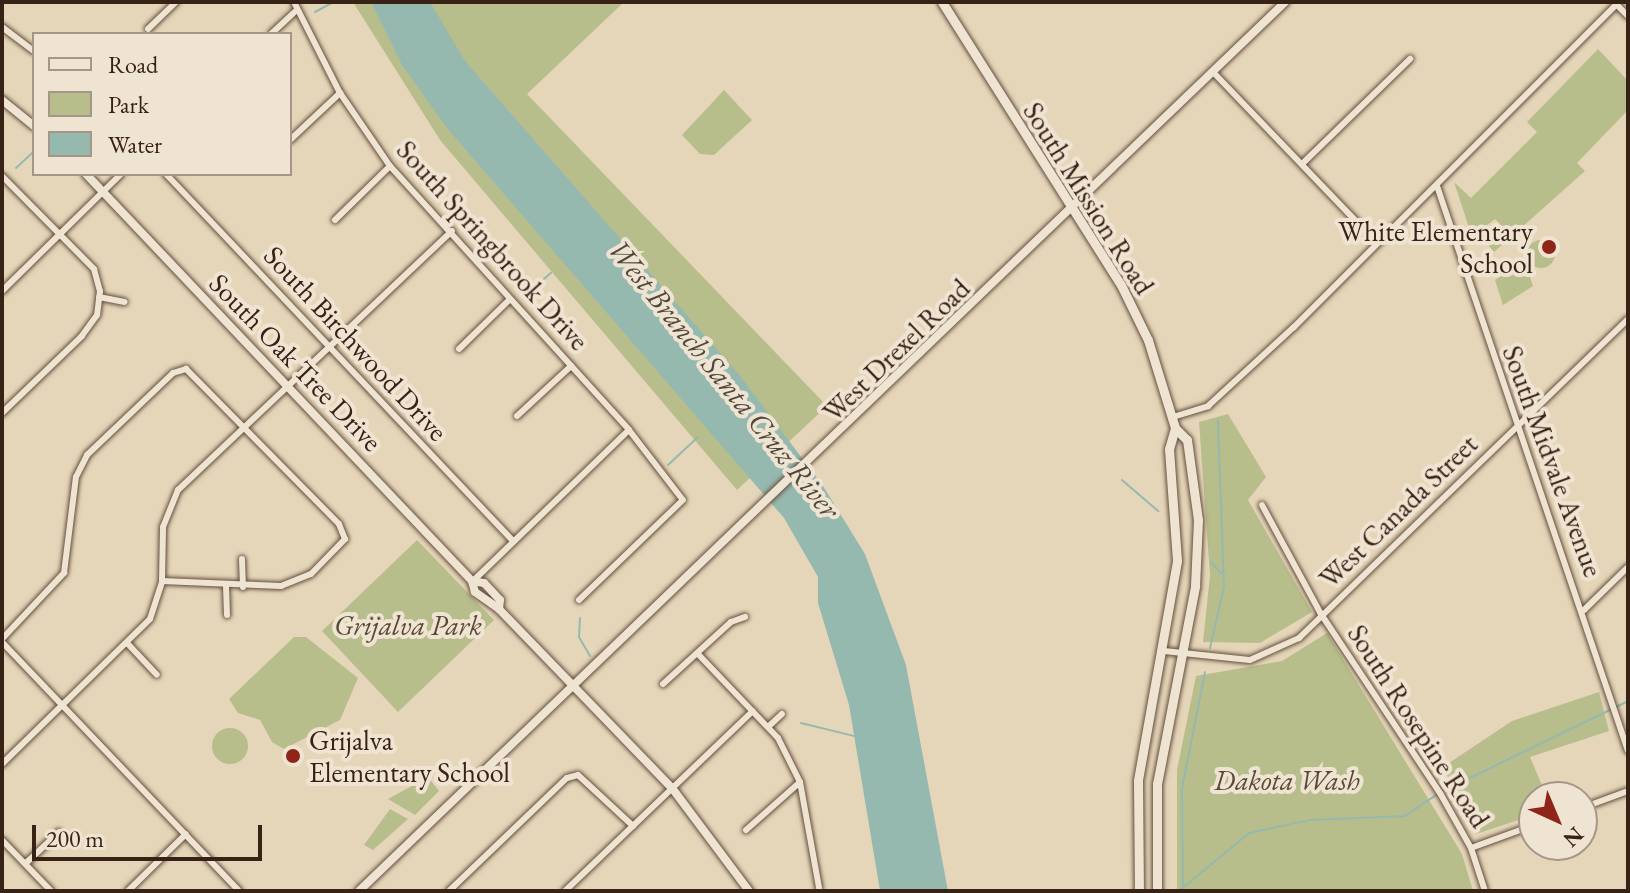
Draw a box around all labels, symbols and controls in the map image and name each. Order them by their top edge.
legend [32,32,292,176]
text: Road [108,49,158,80]
text: Park [108,89,149,120]
street label: South Mission Road [1016,96,1162,300]
text: Water [108,129,162,160]
street label: South Springbrook Drive [390,133,596,357]
place label: White Elementary School [1338,214,1533,280]
water label: West Branch Santa Cruz River [600,232,848,526]
marker: White Elementary School [1540,238,1558,256]
street label: South Birchwood Drive [257,239,455,447]
street label: South Oak Tree Drive [203,266,389,458]
street label: West Drexel Road [816,271,976,429]
street label: South Midvale Avenue [1496,341,1610,581]
street label: West Canada Street [1312,427,1484,595]
park label: Grijalva Park [334,608,482,642]
street label: South Rosepine Road [1341,618,1497,834]
place label: Grijalva Elementary School [309,723,510,789]
marker: Grijalva Elementary School [284,747,302,765]
park label: Dakota Wash [1214,763,1360,797]
north arrow [1518,781,1598,861]
scale bar [36,809,266,859]
text: N [1557,821,1590,854]
text: 200 m [46,823,104,854]

